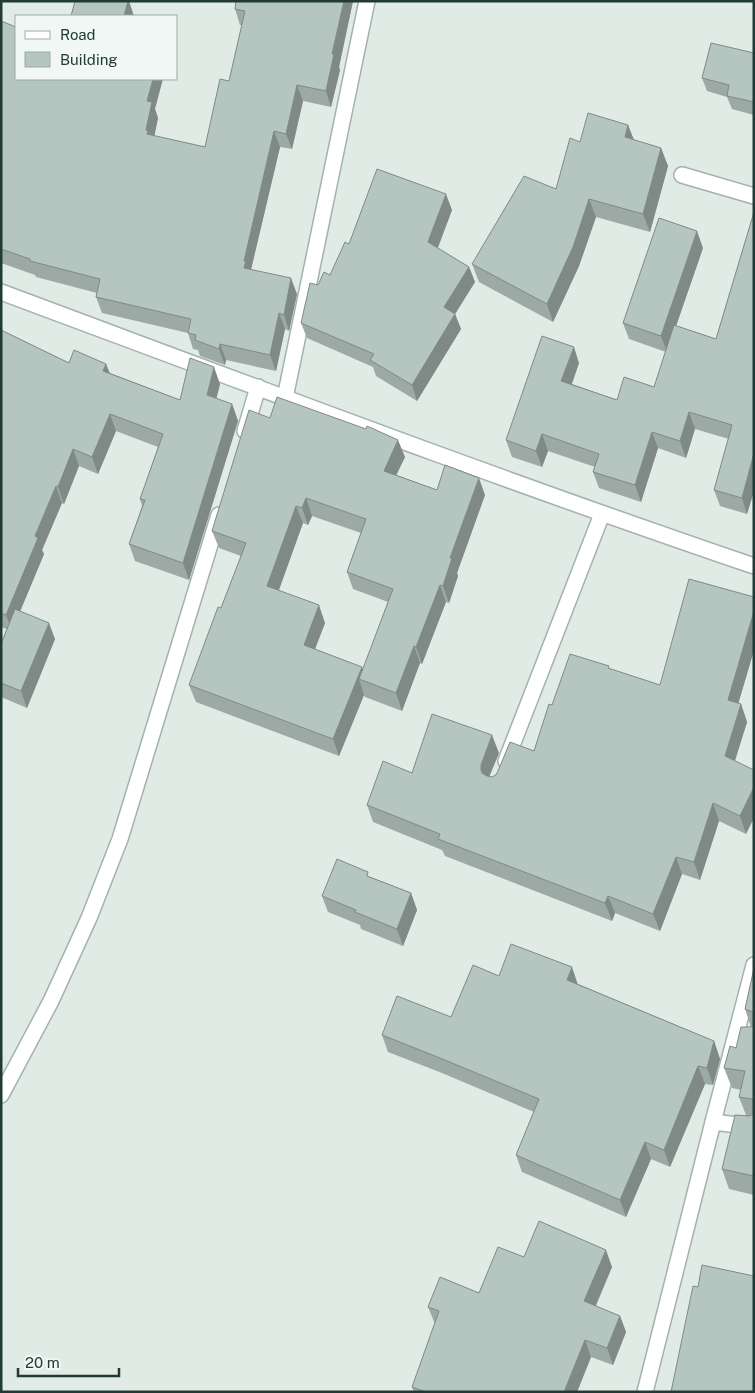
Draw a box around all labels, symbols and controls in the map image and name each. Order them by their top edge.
legend [15,15,178,80]
text: Road [60,26,96,43]
text: Building [60,51,118,68]
scale bar [18,1346,119,1378]
text: 20 m [25,1354,60,1371]

